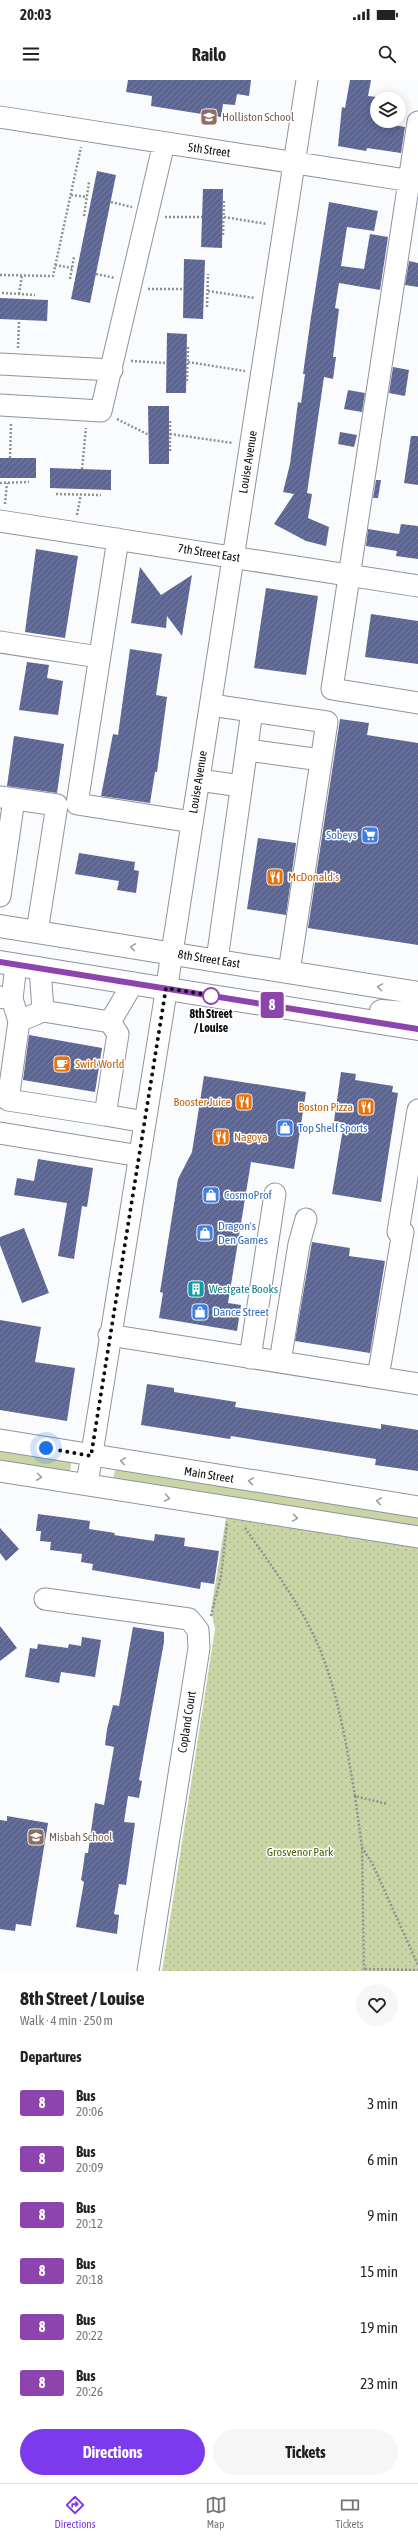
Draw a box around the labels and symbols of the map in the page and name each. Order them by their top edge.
school or university icon: Holliston School [199,107,219,127]
place label: Holliston School [222,110,295,124]
street label: 5th Street [187,140,232,160]
street label: Louise Avenue [236,430,260,494]
street label: 7th Street East [177,541,242,565]
street label: Louise Avenue [186,750,210,814]
supermarket icon: Sobeys [360,825,380,845]
place label: Sobeys [326,828,357,842]
restaurant icon: McDonald's [265,867,285,887]
place label: McDonald's [288,870,339,884]
one-way arrow [130,943,136,952]
street label: 8th Street East [177,947,242,971]
one-way arrow [376,983,383,991]
marker: 8th Street / Louise [202,987,220,1005]
line badge: 8 [259,992,285,1018]
place label: 8th Street / Louise [190,1007,233,1035]
cafe icon: Swirl World [52,1054,72,1074]
place label: Swirl World [75,1057,124,1071]
restaurant icon: Booster Juice [234,1092,254,1112]
place label: Booster Juice [174,1095,231,1109]
restaurant icon: Boston Pizza [356,1097,376,1117]
place label: Boston Pizza [298,1100,353,1114]
shop icon: Top Shelf Sports [275,1118,295,1138]
place label: Top Shelf Sports [298,1121,367,1135]
restaurant icon: Nagoya [211,1127,231,1147]
place label: Nagoya [234,1130,268,1144]
shop icon: CosmoProf [201,1185,221,1205]
place label: CosmoProf [224,1188,273,1202]
place label: Dragon's Den Games [218,1219,268,1247]
shop icon: Dragon's Den Games [195,1223,215,1243]
building icon: Westgate Books [186,1279,206,1299]
place label: Westgate Books [209,1282,278,1296]
shop icon: Dance Street [190,1302,210,1322]
place label: Dance Street [213,1305,270,1319]
your location [36,1438,56,1458]
one-way arrow [120,1457,126,1466]
street label: Main Street [183,1464,235,1486]
one-way arrow [36,1472,42,1481]
one-way arrow [248,1477,254,1486]
one-way arrow [164,1493,170,1501]
one-way arrow [376,1497,383,1506]
one-way arrow [292,1513,298,1522]
street label: Copland Court [175,1690,199,1754]
school or university icon: Misbah School [26,1827,46,1847]
place label: Misbah School [49,1830,113,1844]
park label: Grosvenor Park [267,1845,334,1859]

